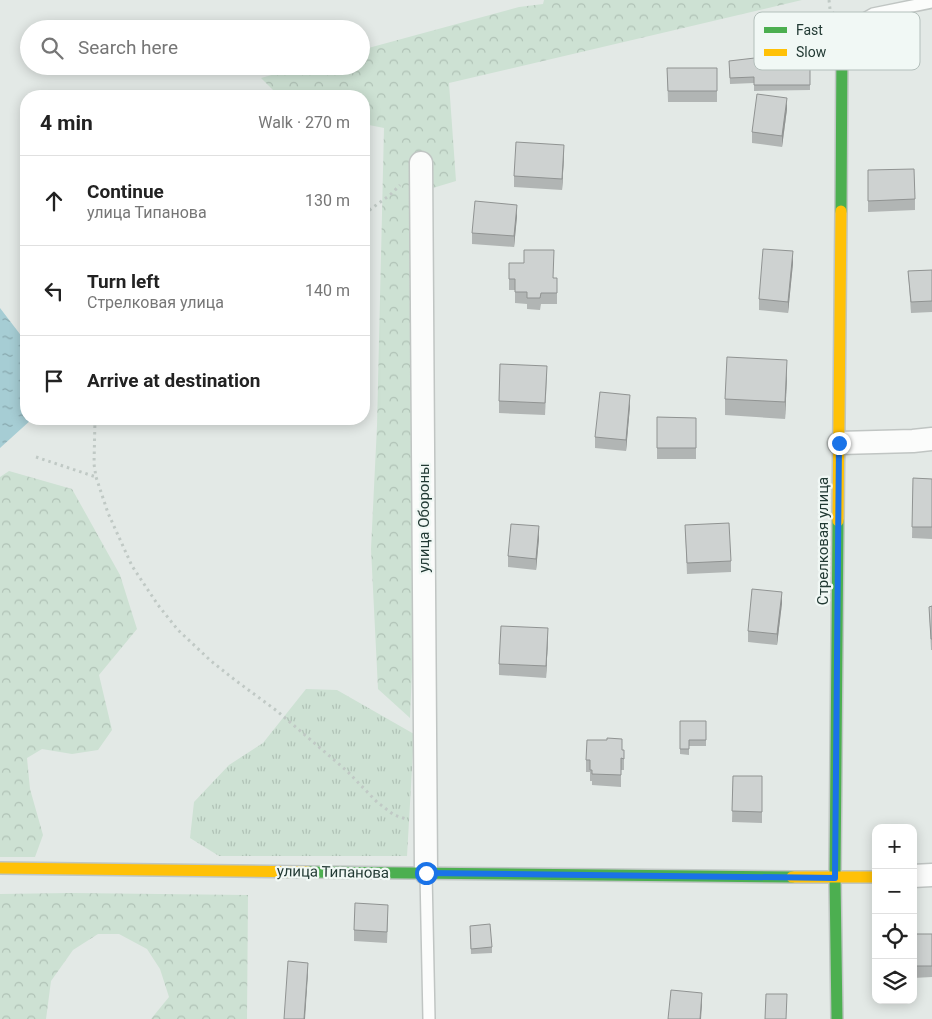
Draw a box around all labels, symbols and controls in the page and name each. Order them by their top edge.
legend [754,12,920,70]
search box [20,20,370,75]
text: Fast [796,22,823,38]
icon: search [38,34,66,62]
text: Search here [78,36,178,59]
text: Slow [796,44,827,60]
text: 4 min [40,111,93,135]
text: Walk · 270 m [258,113,350,132]
text: Continue [87,180,164,203]
icon: ahead [40,187,68,215]
text: 130 m [305,191,350,210]
text: улица Типанова [87,203,207,222]
text: Turn left [87,270,160,293]
icon: left [40,277,68,305]
text: 140 m [305,281,350,300]
text: Стрелковая улица [87,293,224,312]
icon: arrive [40,367,68,395]
text: Arrive at destination [87,369,260,392]
route end [828,432,851,455]
street label: улица Обороны [415,463,433,573]
street label: Стрелковая улица [814,477,832,605]
map controls [872,824,917,1004]
button: + [872,824,917,869]
street label: улица Типанова [277,862,389,882]
route start [415,862,438,885]
button: − [872,869,917,914]
button: locate [872,914,917,959]
button: layers [872,959,917,1004]

